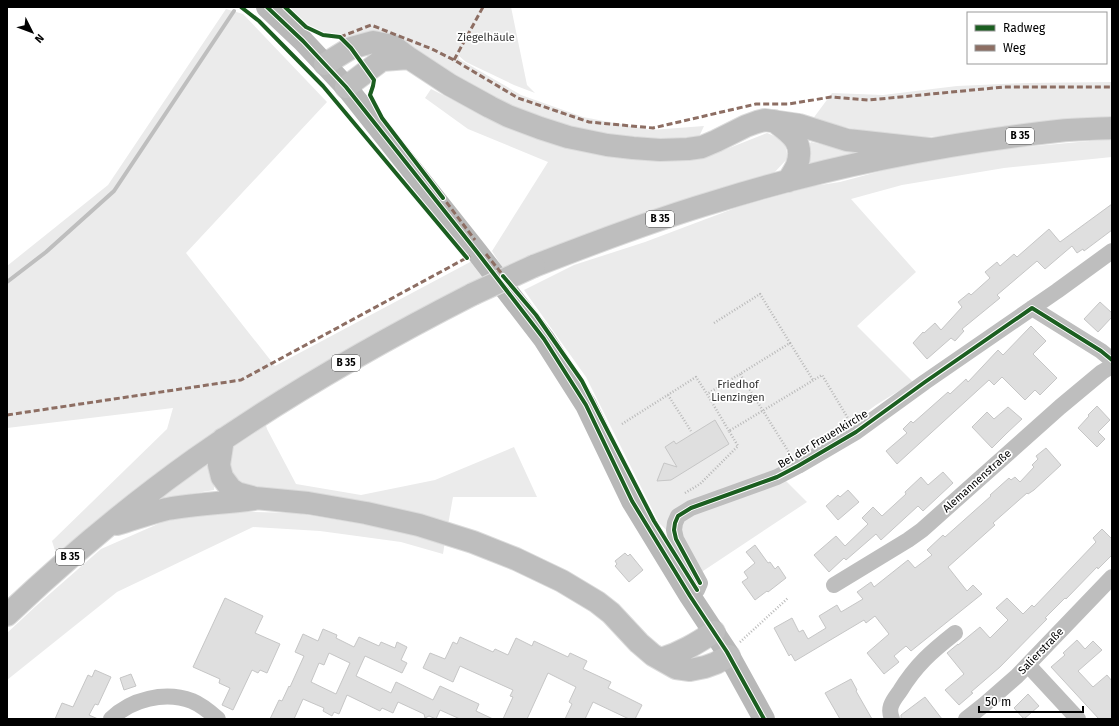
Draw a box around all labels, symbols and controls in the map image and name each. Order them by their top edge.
north arrow [12,12,52,52]
legend [967,12,1107,64]
text: Radweg [1003,21,1046,35]
text: N [32,31,46,45]
park label: Ziegelhäule [457,31,515,44]
text: Weg [1003,41,1026,55]
road number: B 35 [1006,128,1034,144]
road number: B 35 [646,211,674,227]
road number: B 35 [332,355,360,371]
park label: Friedhof Lienzingen [711,378,765,404]
street label: Bei der Frauenkirche [776,407,870,471]
street label: Alemannenstraße [940,447,1014,515]
road number: B 35 [56,549,84,565]
street label: Salierstraße [1016,625,1066,677]
scale bar [979,688,1083,714]
text: 50 m [985,695,1011,709]

